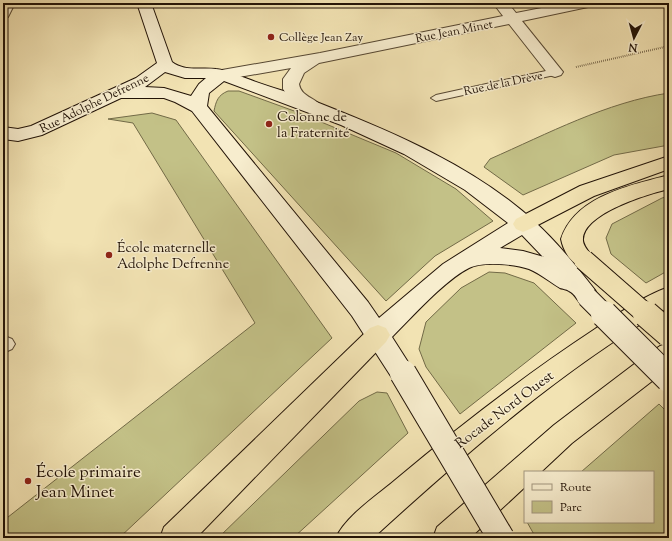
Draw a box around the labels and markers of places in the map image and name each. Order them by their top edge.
place label: Collège Jean Zay [279,29,363,47]
marker: Collège Jean Zay [266,32,276,42]
place label: Colonne de la Fraternité [277,108,350,144]
marker: Colonne de la Fraternité [264,119,274,129]
place label: École maternelle Adolphe Defrenne [117,239,229,275]
marker: École maternelle Adolphe Defrenne [104,250,114,260]
place label: École primaire Jean Minet [35,461,141,505]
marker: École primaire Jean Minet [23,476,33,486]

